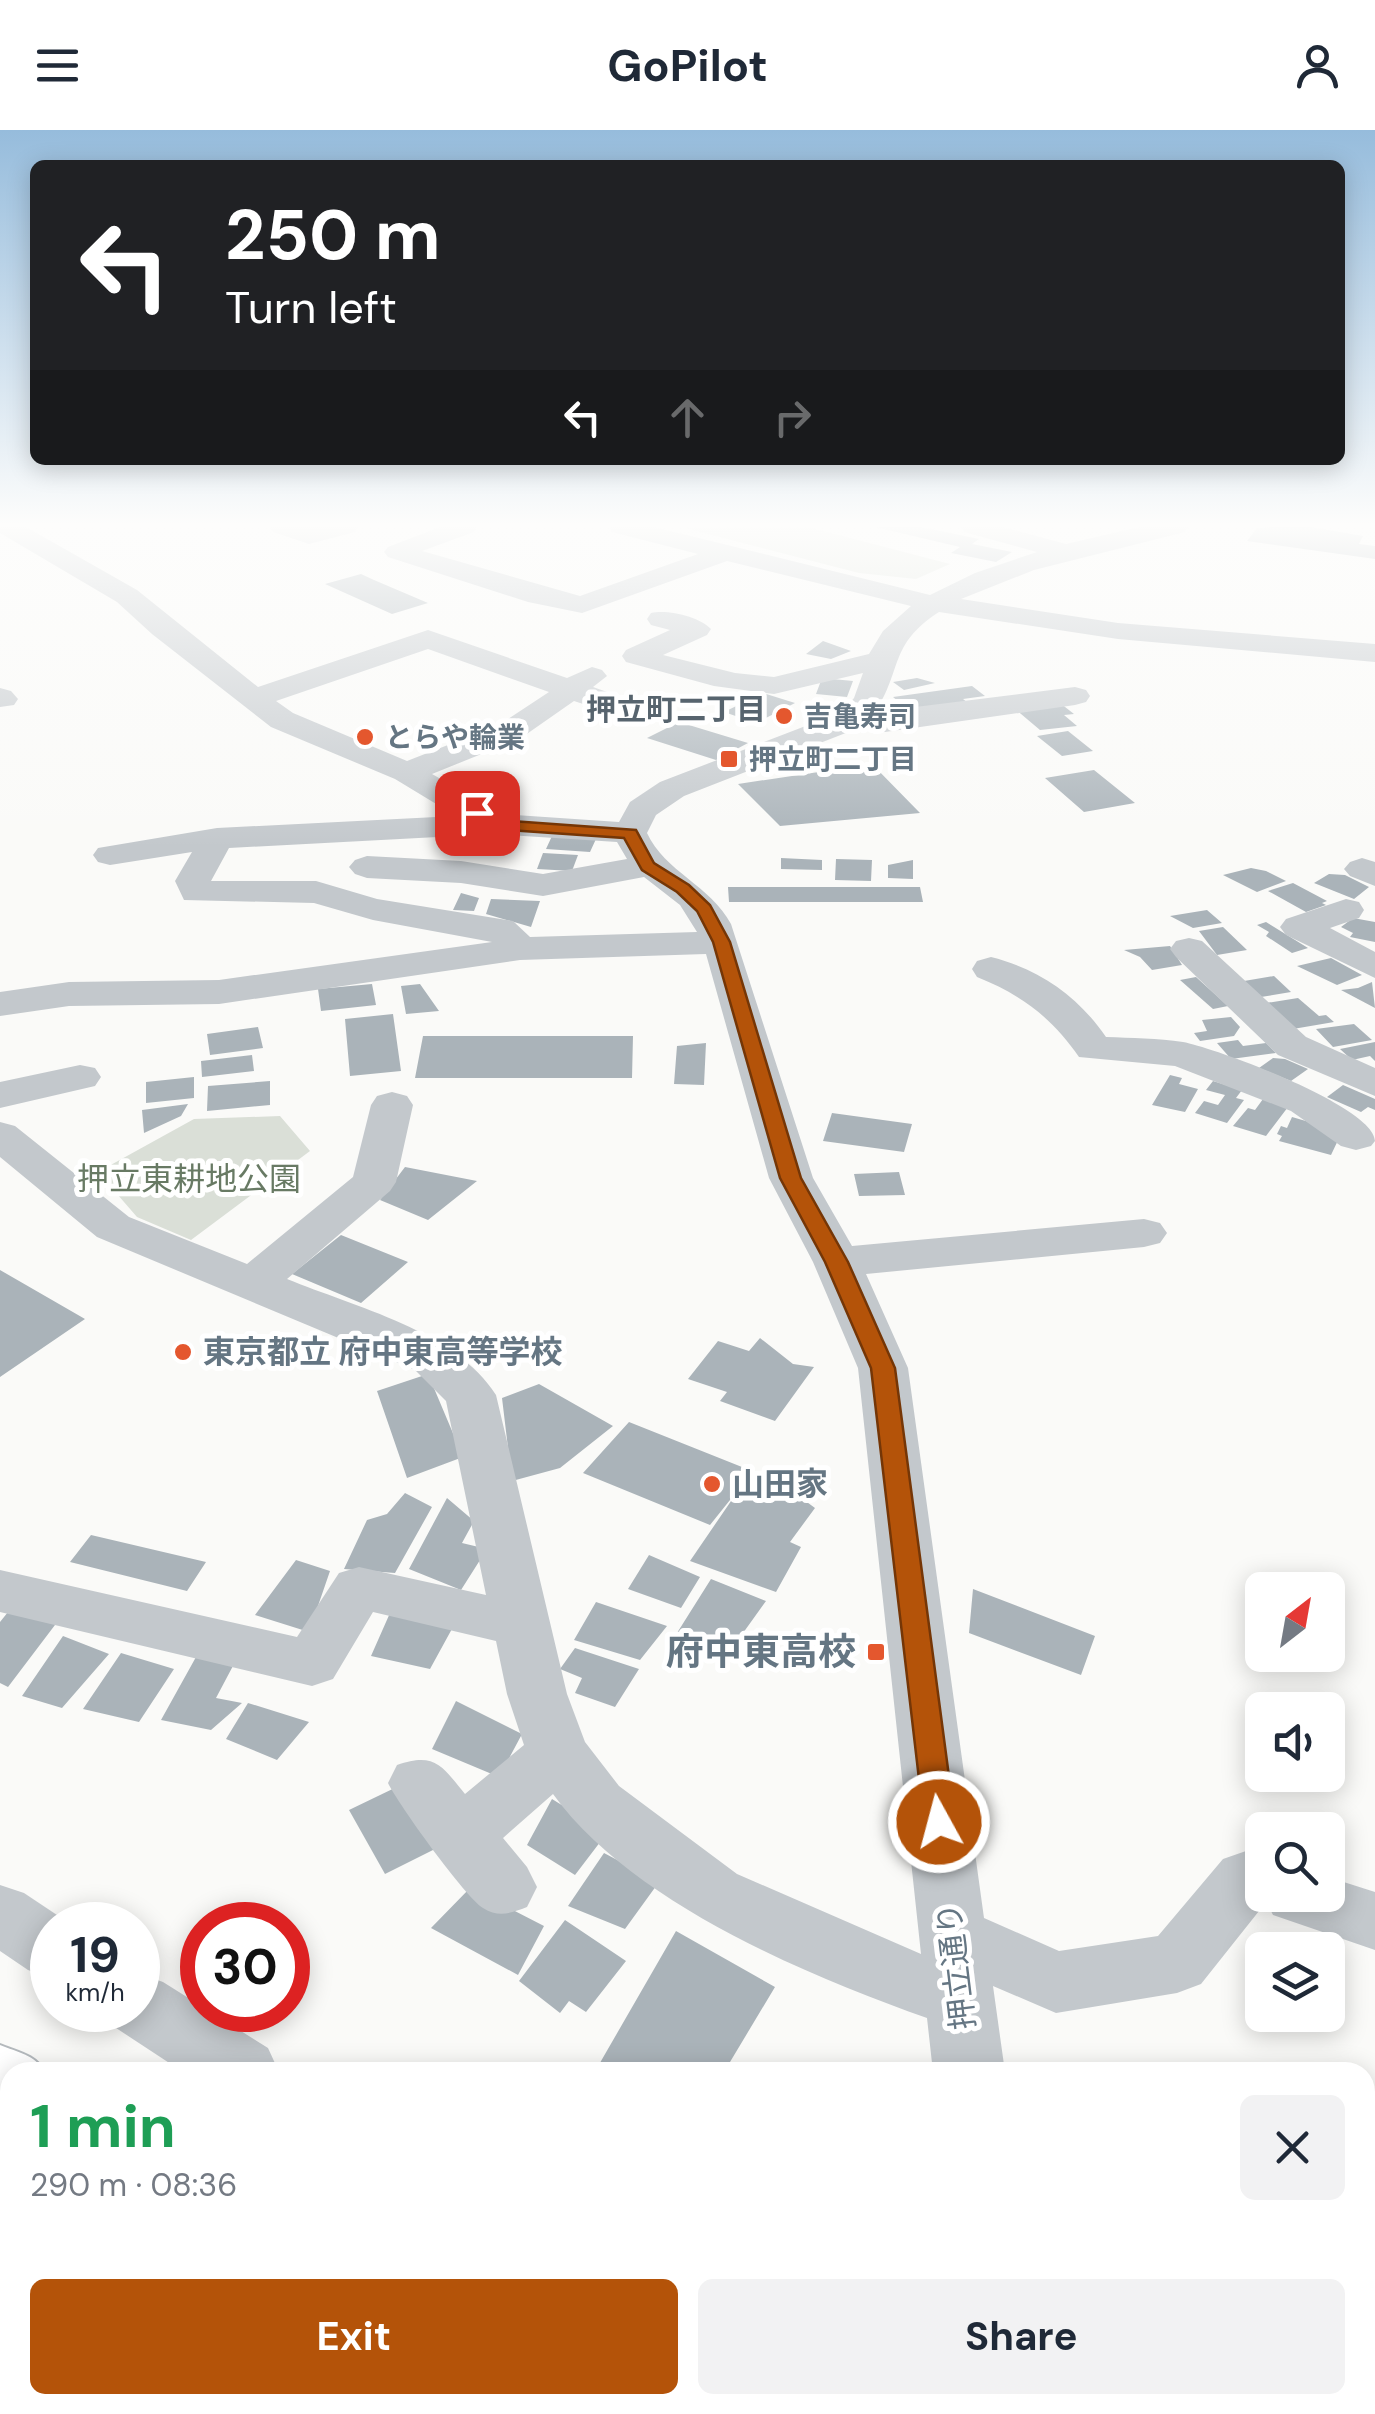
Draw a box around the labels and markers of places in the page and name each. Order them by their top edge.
place label: 吉亀寿司 [804,698,916,735]
marker: 吉亀寿司 [773,705,795,727]
place label: とらや輪業 [385,719,525,756]
marker: とらや輪業 [354,726,376,748]
place label: 押立町二丁目 [749,741,917,778]
marker: 押立町二丁目 [718,748,740,770]
pin [435,771,520,856]
place label: 東京都立 府中東高等学校 [203,1331,563,1373]
marker: 東京都立 府中東高等学校 [172,1341,194,1363]
place label: 山田家 [732,1463,828,1505]
marker: 山田家 [701,1473,723,1495]
place label: 府中東高校 [666,1627,856,1677]
marker: 府中東高校 [865,1641,887,1663]

